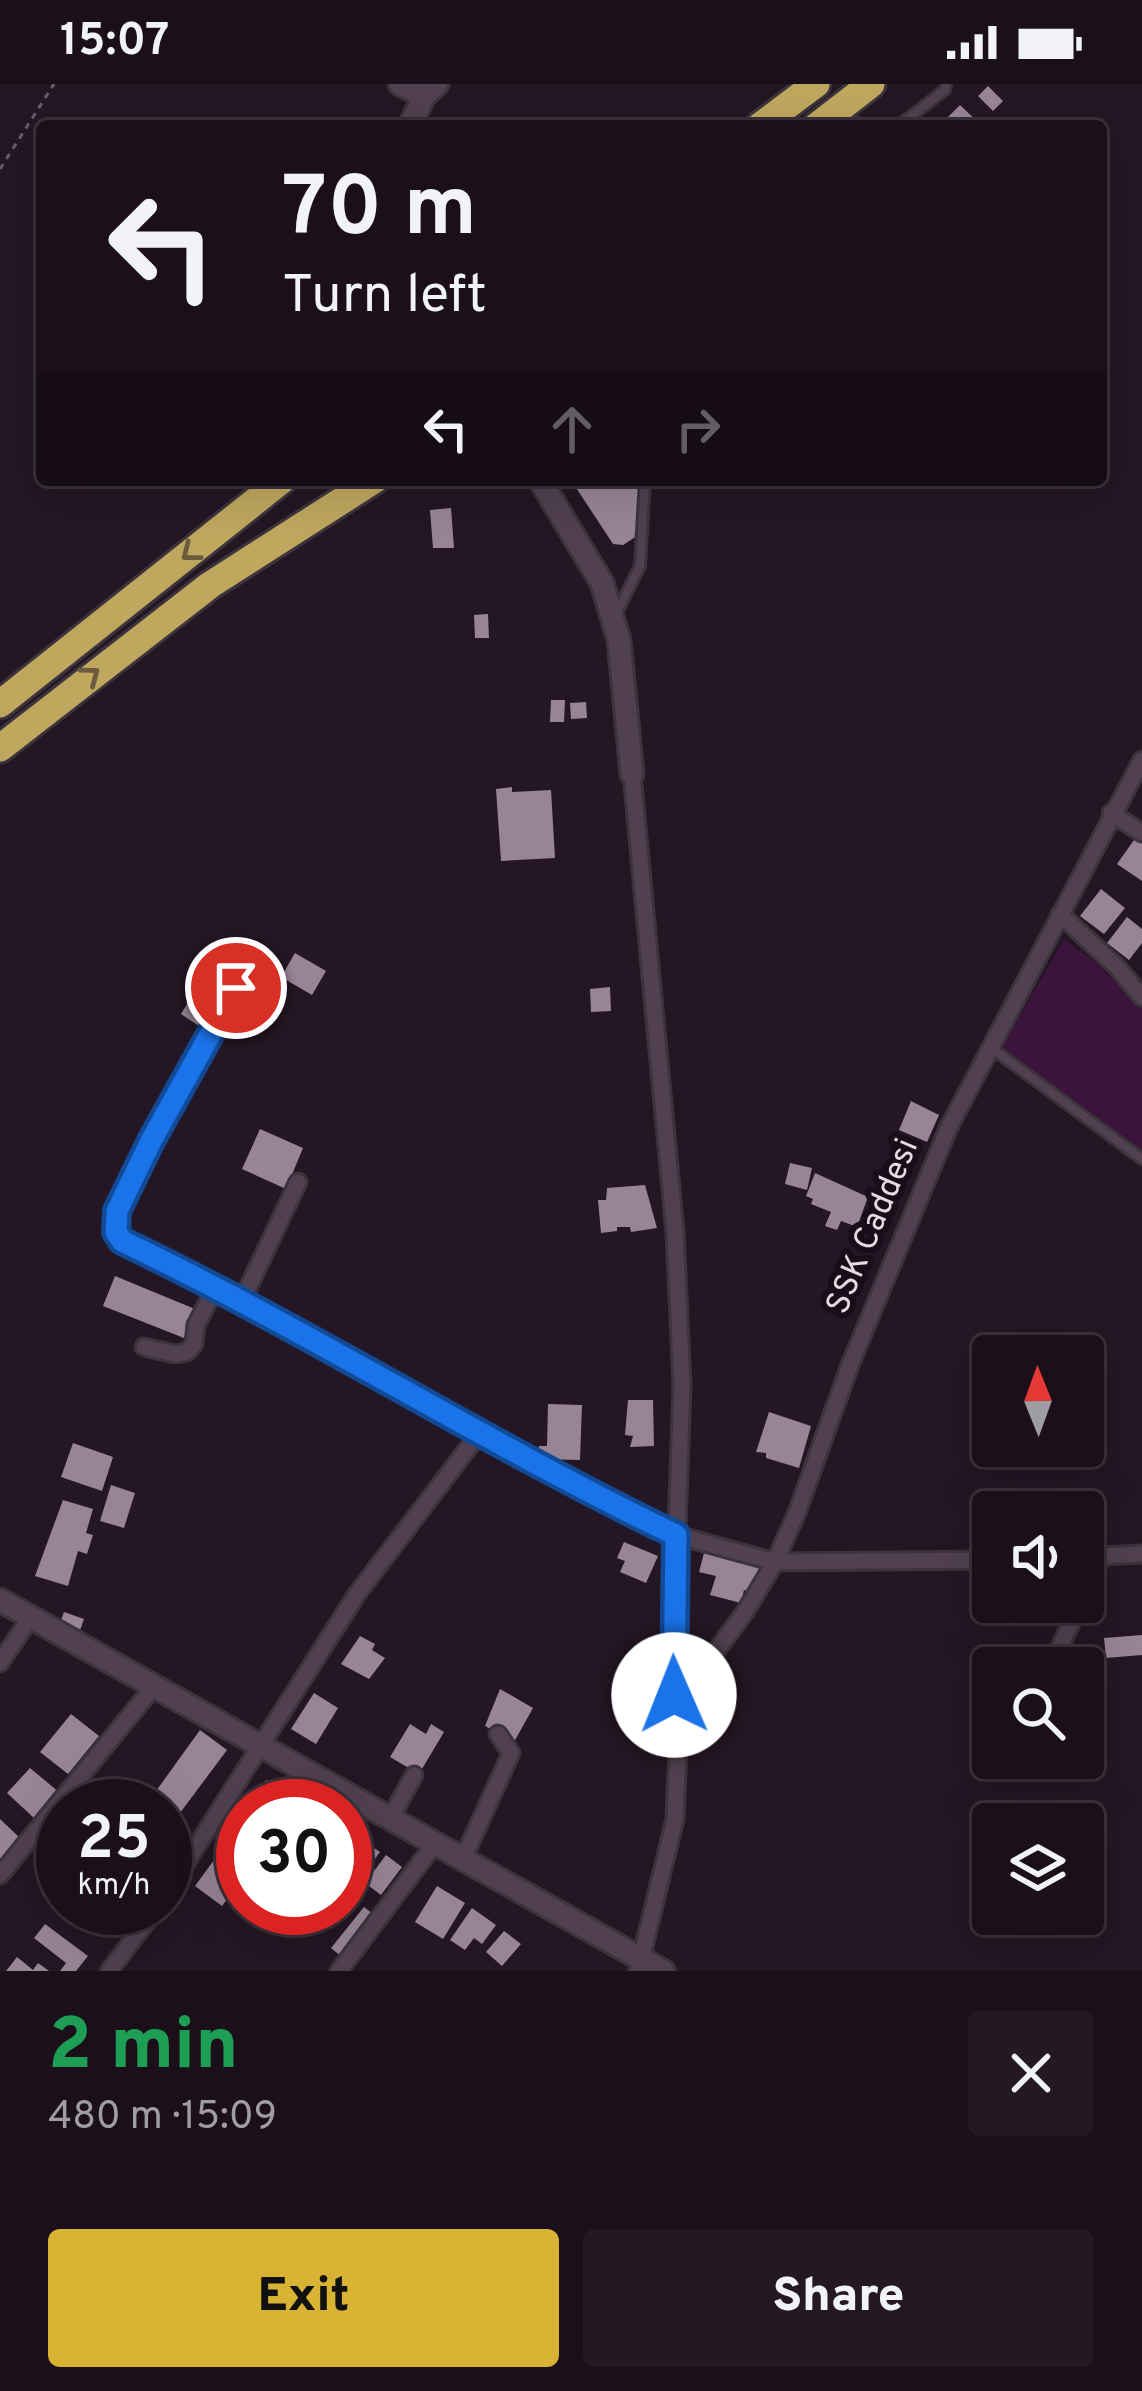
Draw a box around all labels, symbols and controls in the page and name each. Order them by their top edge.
text: 15:07 [60,14,169,71]
text: 70 m [282,159,477,265]
icon: left [84,168,240,324]
text: Turn left [282,263,487,332]
icon: left [413,396,479,462]
icon: ahead [539,396,605,462]
icon: right [665,396,731,462]
one-way arrow [182,539,204,560]
one-way arrow [78,667,99,689]
pin [185,937,287,1039]
icon: arrive [203,955,269,1021]
street label: SSK Caddesi [818,1133,930,1321]
north arrow [972,1335,1104,1467]
map controls [972,1335,1104,1935]
button: sound [972,1491,1104,1623]
position arrow [611,1632,737,1758]
button: search [972,1647,1104,1779]
speed limit sign: 30 [216,1779,372,1935]
button: layers [972,1803,1104,1935]
text: 25 [77,1804,151,1880]
text: km/h [78,1868,150,1905]
text: 2 min [48,2003,238,2095]
button: close [968,2010,1094,2136]
text: 480 m · 15:09 [48,2094,277,2143]
button: Exit [48,2229,559,2367]
button: Share [583,2229,1094,2367]

